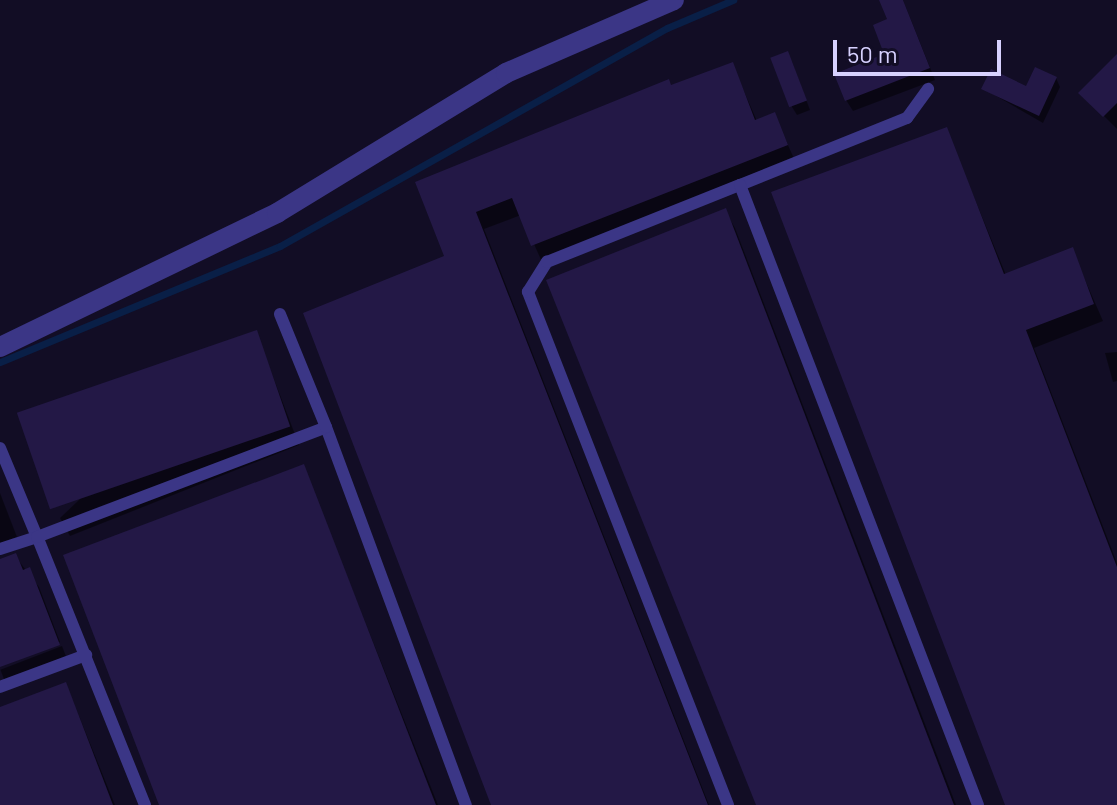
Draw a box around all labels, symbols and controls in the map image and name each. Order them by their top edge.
scale bar [837,24,1005,74]
text: 50 m [847,39,898,68]

